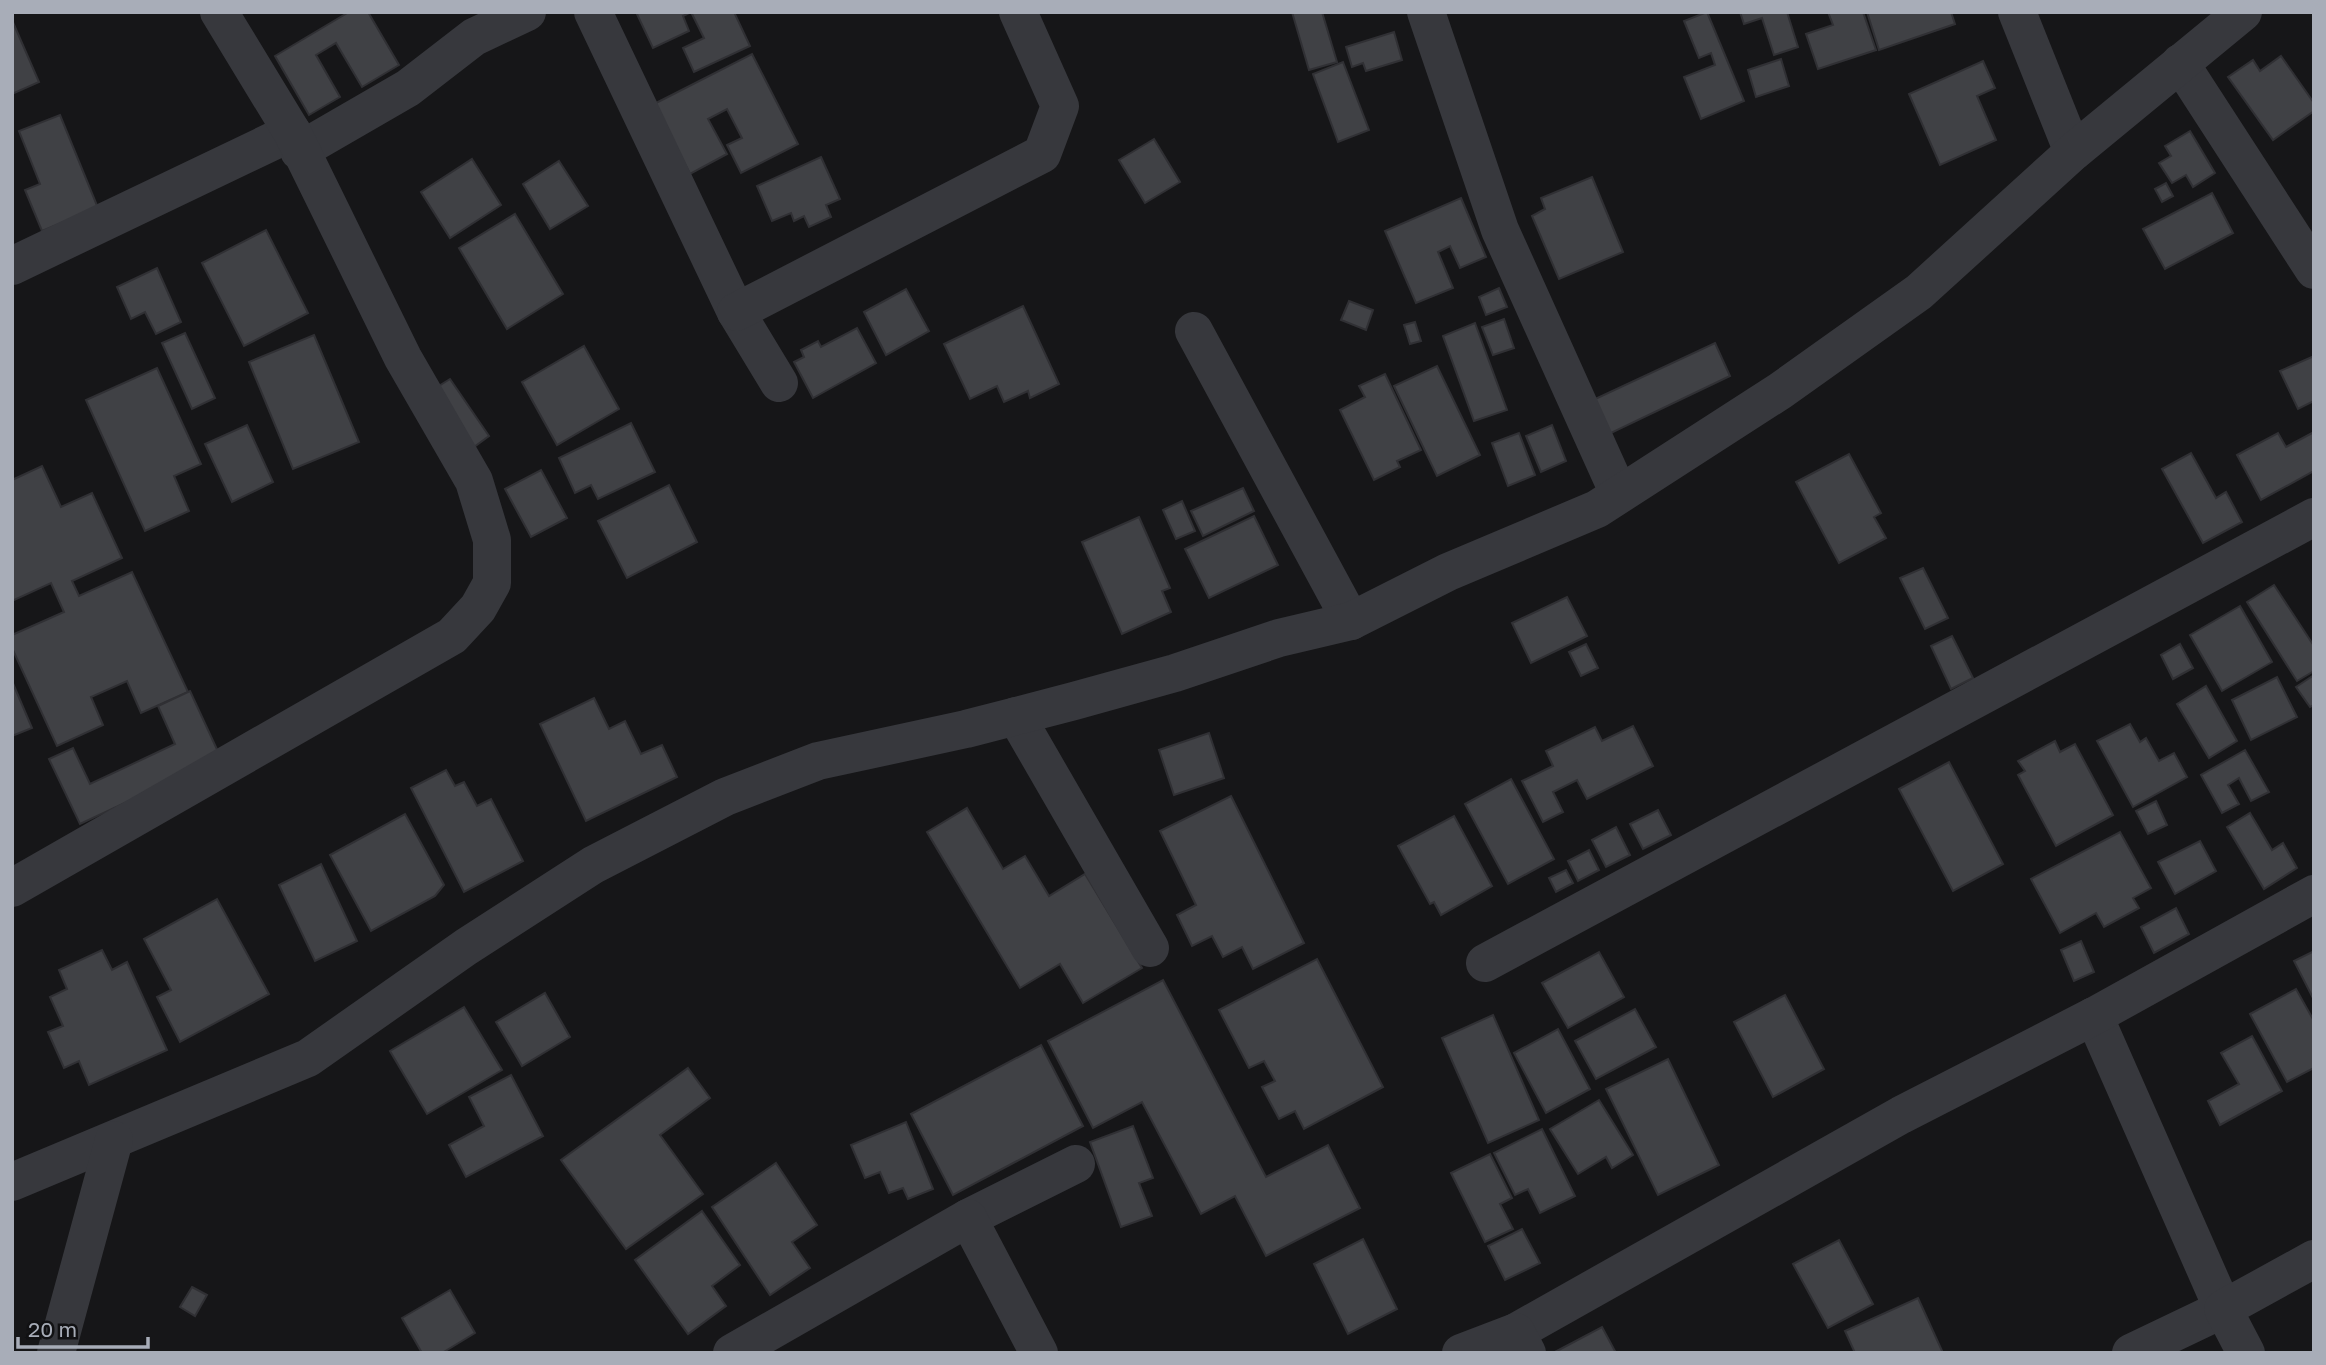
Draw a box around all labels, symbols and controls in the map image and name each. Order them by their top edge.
scale bar [18,1306,147,1350]
text: 20 m [28,1316,77,1342]

